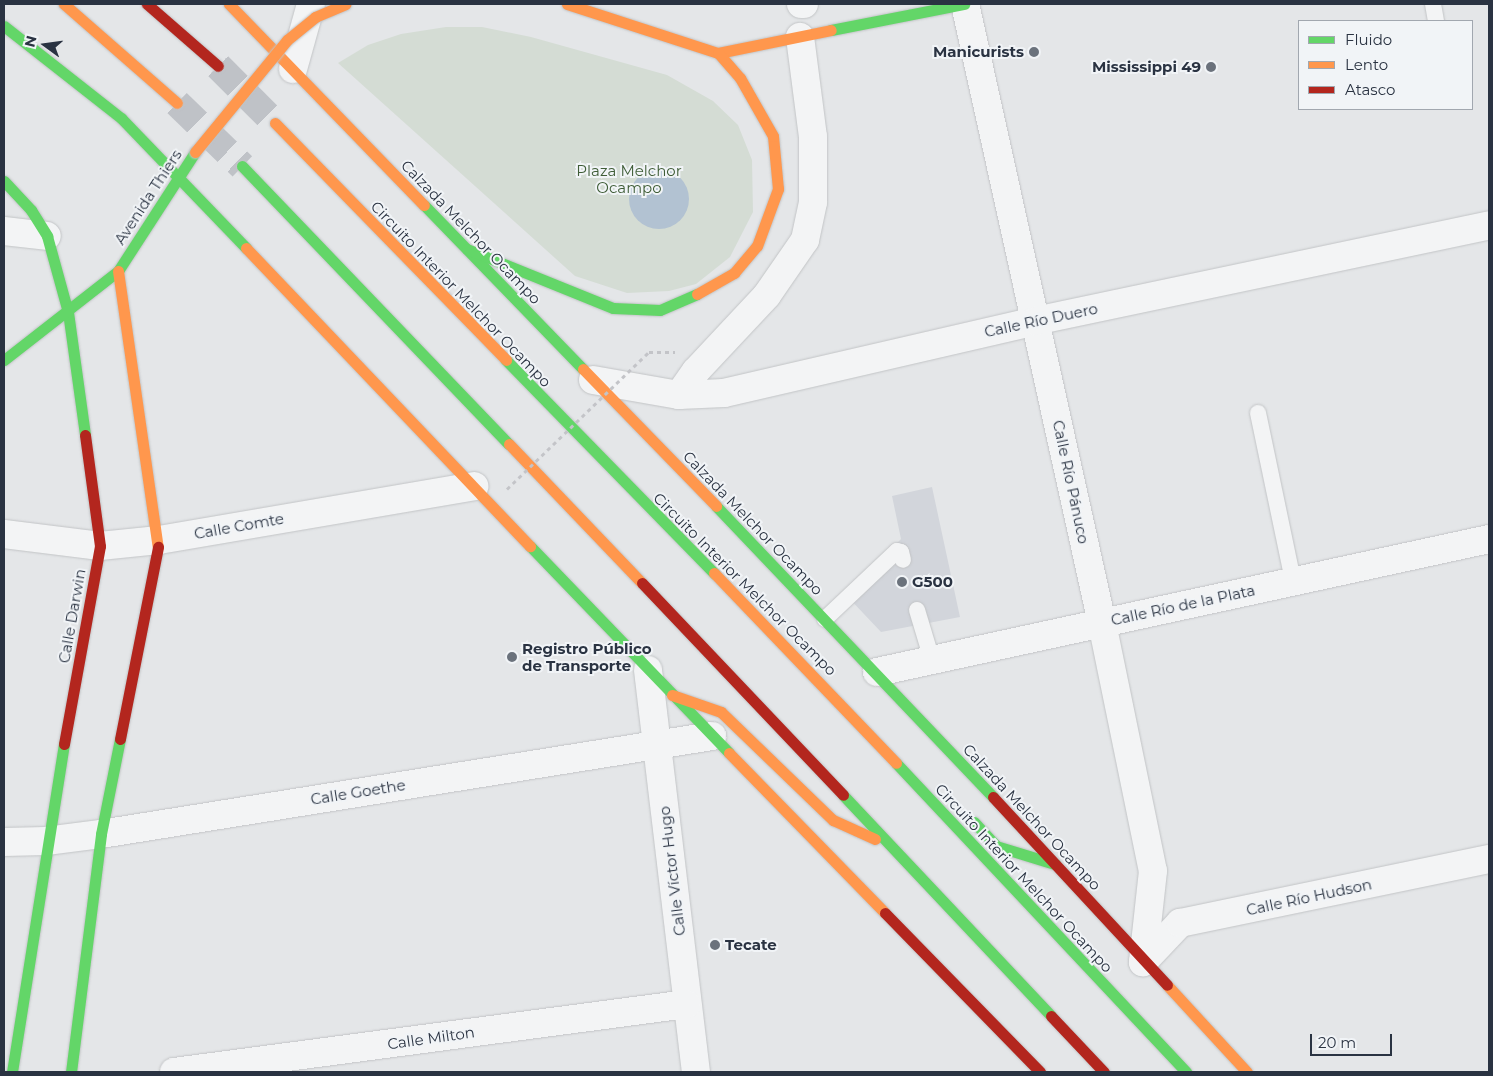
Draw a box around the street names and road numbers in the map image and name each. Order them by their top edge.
street label: Avenida Thiers [111,146,185,248]
street label: Calzada Melchor Ocampo [397,156,545,308]
street label: Circuito Interior Melchor Ocampo [367,197,555,391]
street label: Calle Río Duero [983,299,1099,341]
street label: Calle Río Pánuco [1049,419,1093,545]
street label: Calzada Melchor Ocampo [679,447,827,599]
street label: Circuito Interior Melchor Ocampo [650,489,840,679]
street label: Calle Comte [193,509,285,543]
street label: Calle Darwin [55,568,89,664]
street label: Calle Río de la Plata [1109,581,1257,629]
street label: Calzada Melchor Ocampo [959,740,1105,894]
street label: Calle Goethe [309,776,407,808]
street label: Circuito Interior Melchor Ocampo [932,780,1116,976]
street label: Calle Víctor Hugo [655,805,689,937]
street label: Calle Río Hudson [1245,875,1373,919]
street label: Calle Milton [386,1023,476,1053]

